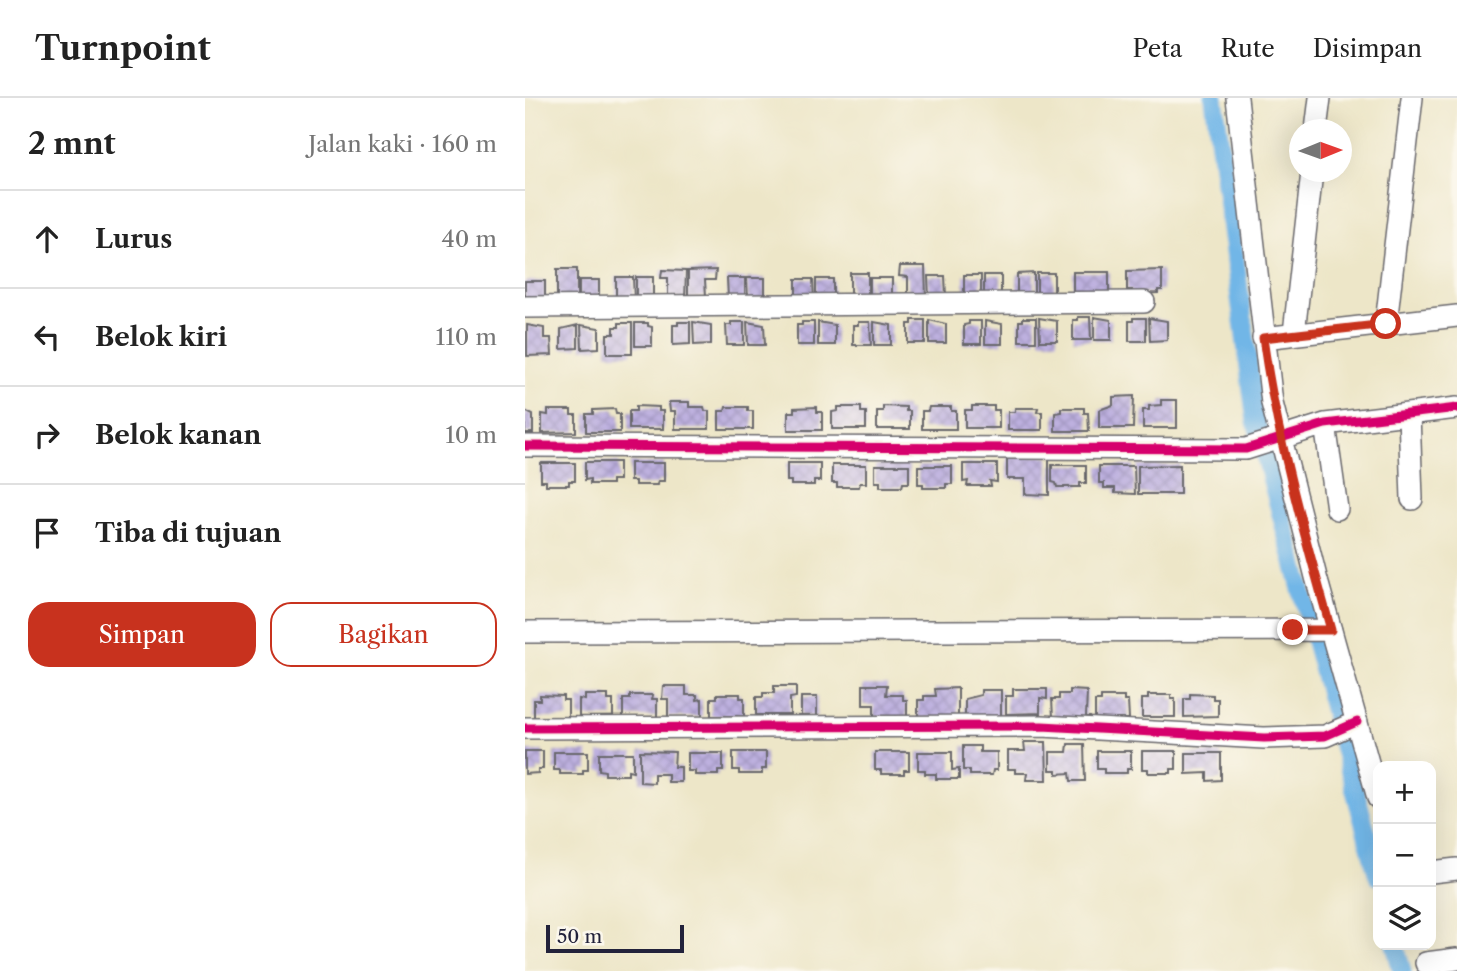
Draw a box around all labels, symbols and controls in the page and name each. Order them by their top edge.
text: Turnpoint [35,28,211,69]
text: Peta [1133,34,1182,63]
text: Rute [1220,34,1275,63]
text: Disimpan [1313,34,1422,63]
north arrow [1289,119,1352,182]
text: 2 mnt [28,125,116,162]
text: Jalan kaki · 160 m [308,130,497,158]
icon: ahead [28,220,66,258]
text: Lurus [95,223,172,255]
text: 40 m [442,225,497,253]
route start [1370,308,1401,339]
icon: left [28,318,66,356]
text: Belok kiri [95,321,227,353]
text: 110 m [436,323,497,351]
icon: right [28,416,66,454]
text: Belok kanan [95,419,261,451]
text: 10 m [445,421,497,449]
icon: arrive [28,514,66,552]
text: Tiba di tujuan [95,517,281,549]
button: Simpan [28,602,256,667]
button: Bagikan [270,602,497,667]
route end [1277,614,1308,645]
map controls [1373,761,1436,950]
button: + [1373,761,1436,824]
button: − [1373,824,1436,887]
button: layers [1373,887,1436,950]
scale bar [546,922,684,954]
text: 50 m [557,925,602,948]

